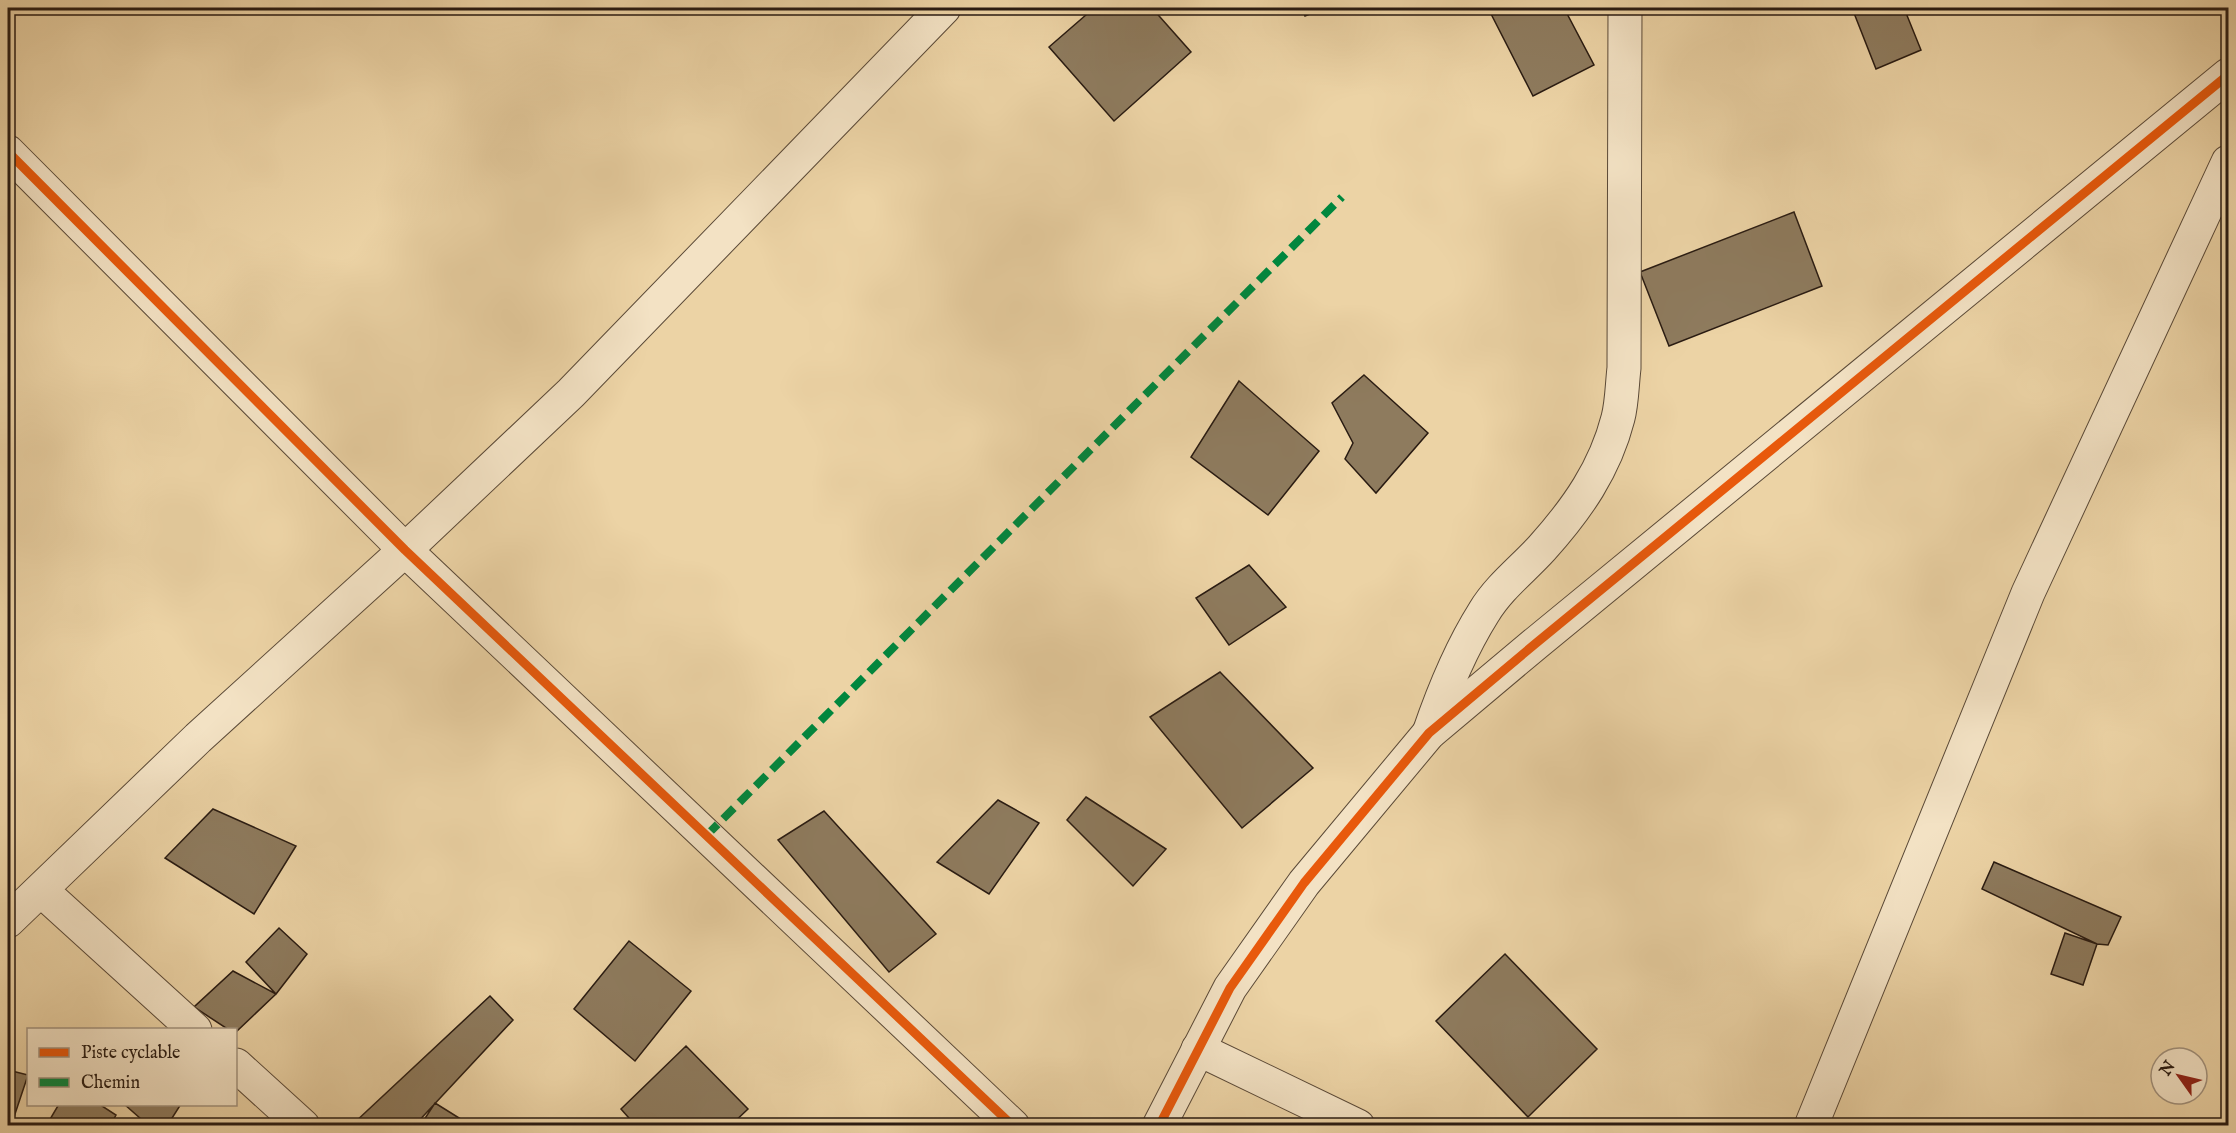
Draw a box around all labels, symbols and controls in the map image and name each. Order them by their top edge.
legend [27,1028,237,1106]
text: Piste cyclable [81,1042,180,1065]
north arrow [2149,1046,2209,1106]
text: N [2156,1057,2180,1081]
text: Chemin [81,1072,140,1095]

